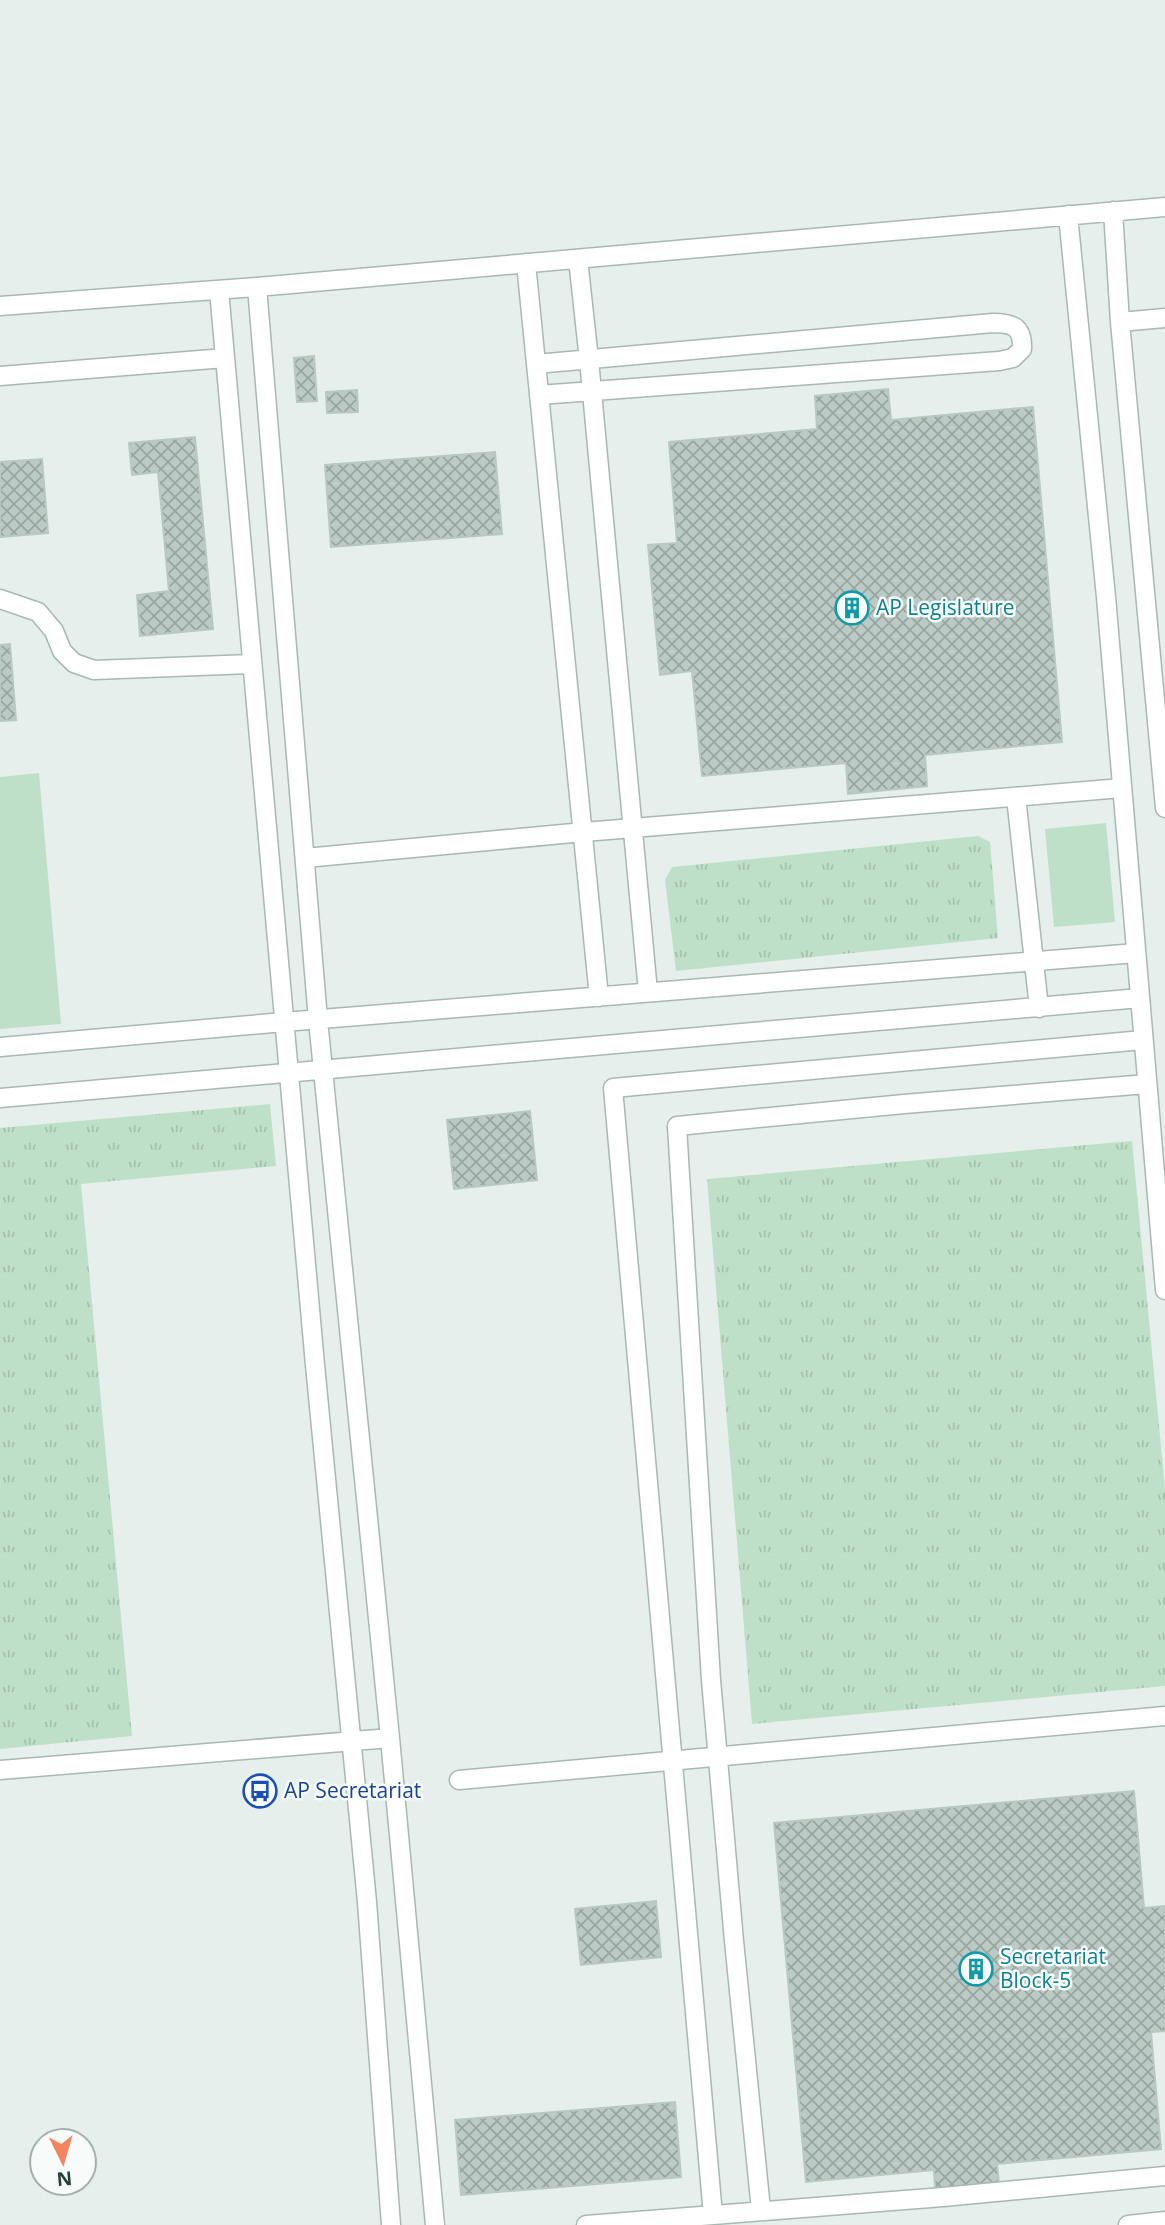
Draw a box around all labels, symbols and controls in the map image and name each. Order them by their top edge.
building icon: AP Legislature [833,589,871,627]
place label: AP Legislature [876,593,1015,621]
bus stop icon: AP Secretariat [241,1772,279,1810]
place label: AP Secretariat [284,1776,421,1804]
place label: Secretariat Block-5 [1000,1942,1106,1994]
building icon: Secretariat Block-5 [957,1950,995,1988]
north arrow [28,2127,98,2197]
text: N [56,2165,73,2193]

